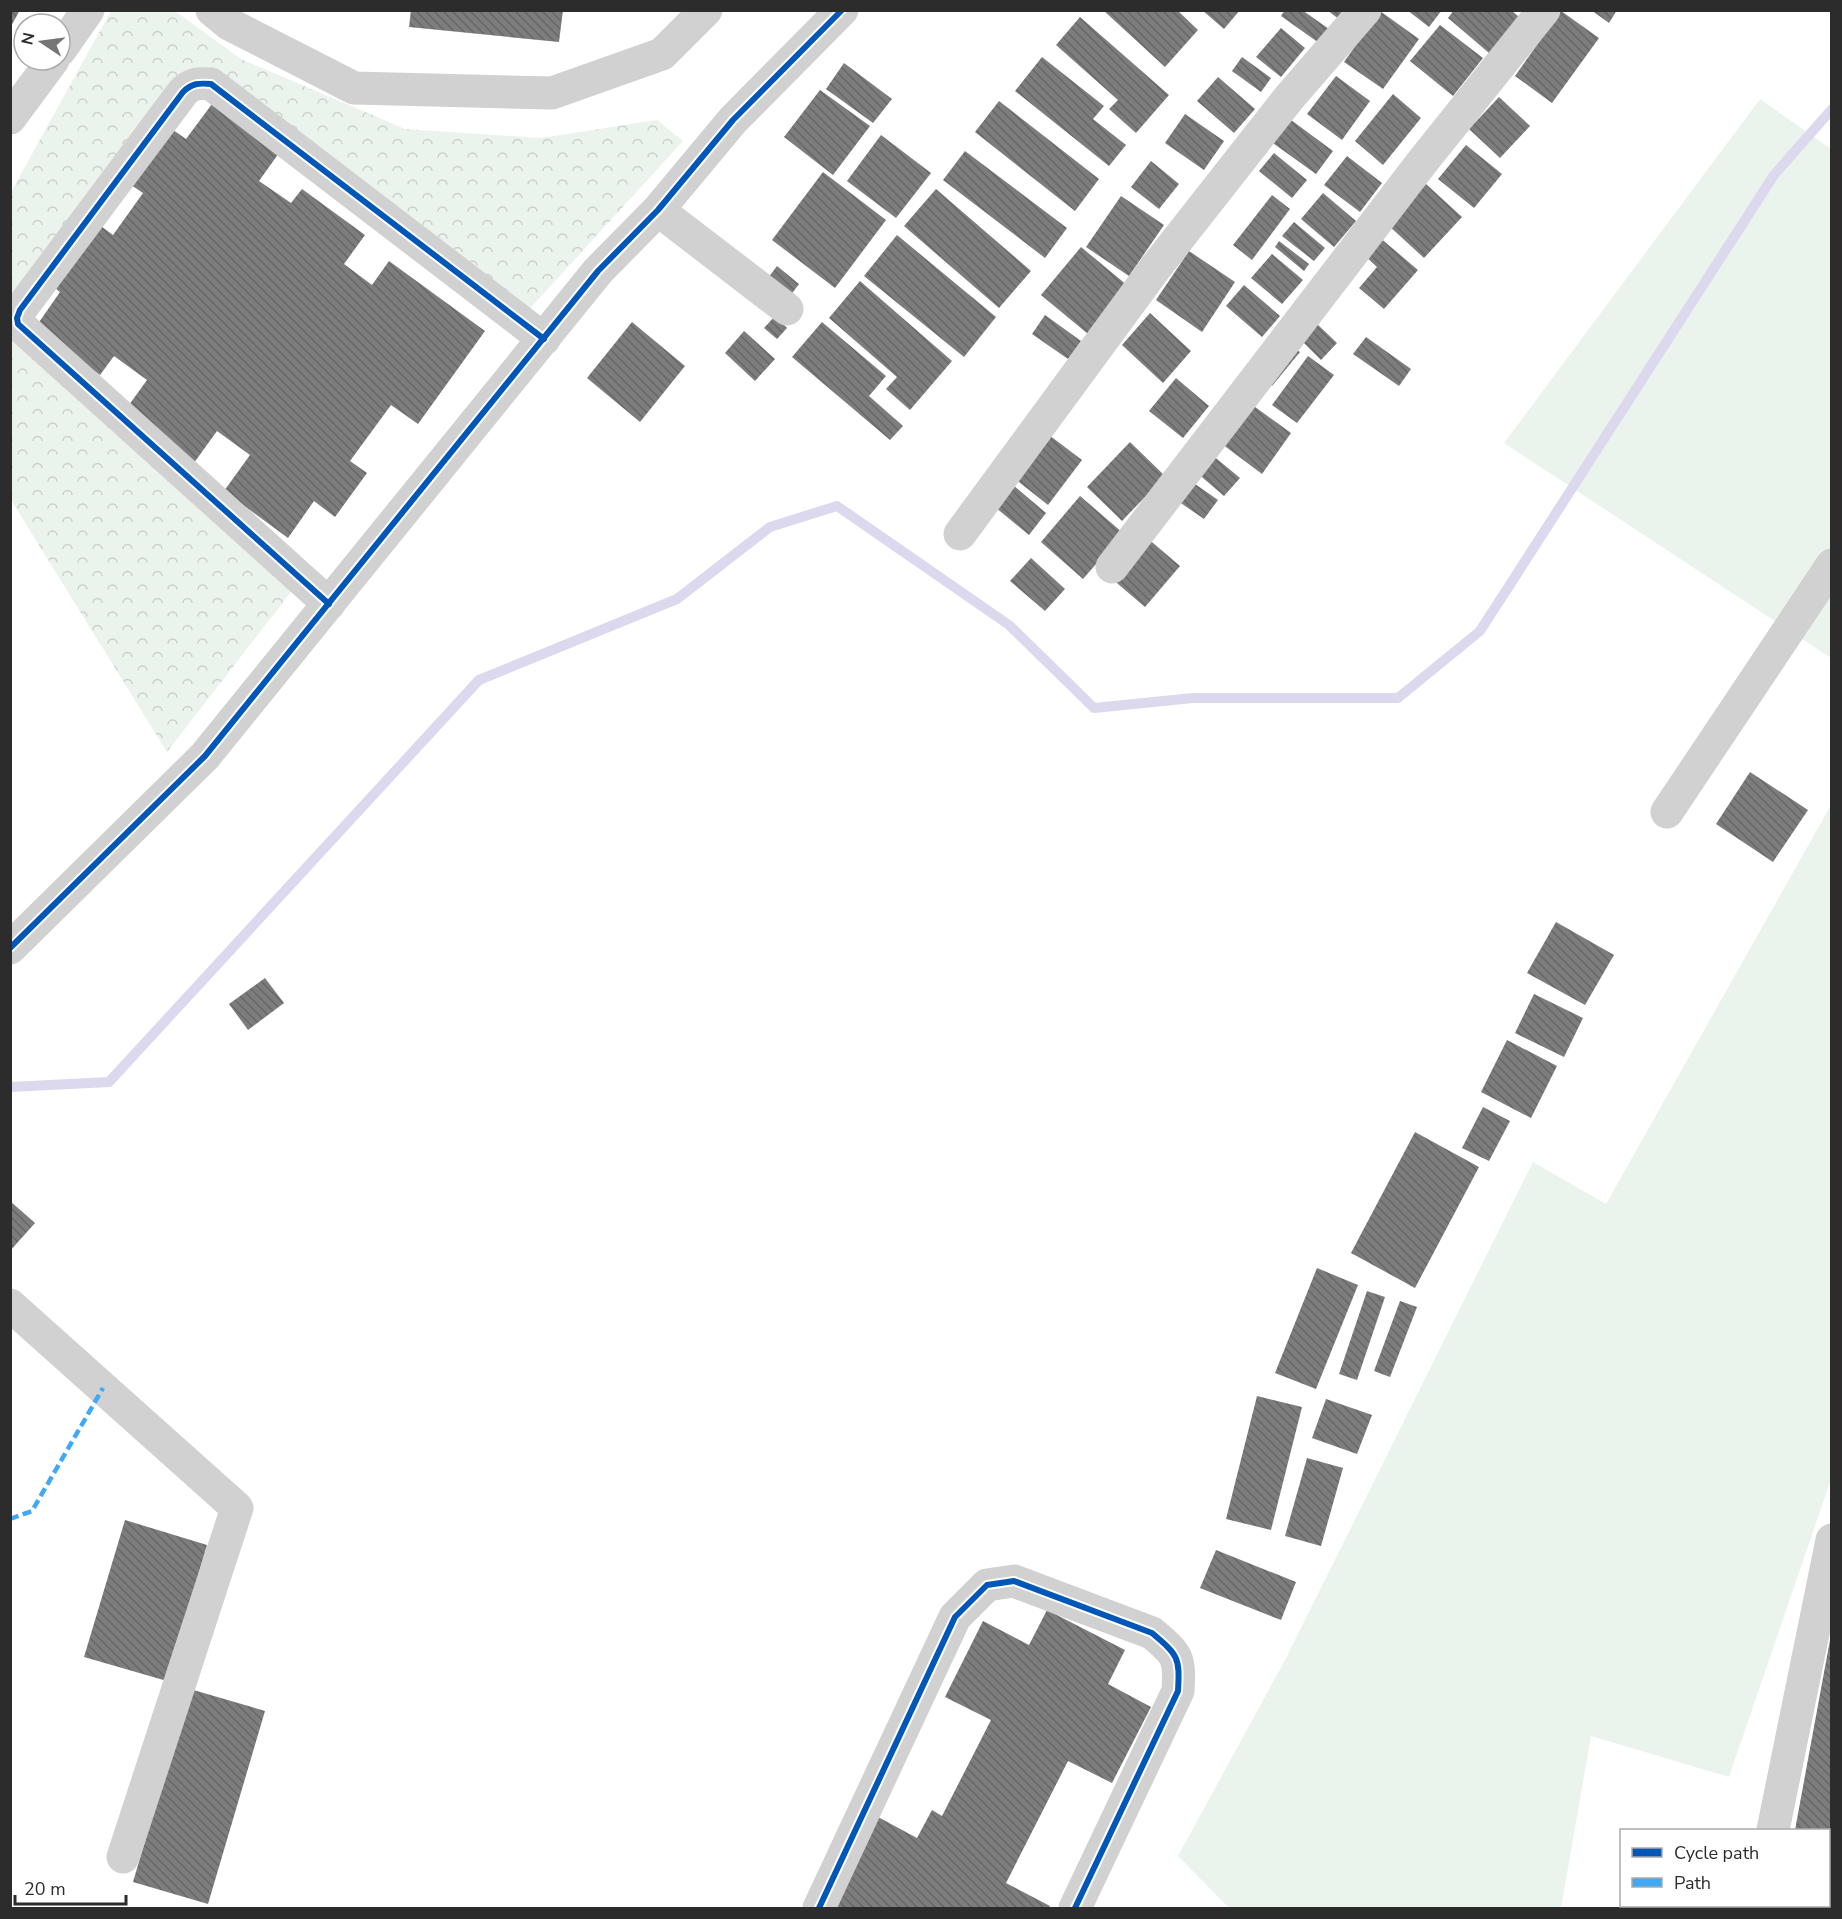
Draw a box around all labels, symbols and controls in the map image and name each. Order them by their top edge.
north arrow [12,12,72,72]
text: N [16,31,40,47]
legend [1620,1829,1830,1907]
text: Cycle path [1674,1841,1759,1865]
scale bar [15,1868,126,1906]
text: Path [1674,1871,1711,1895]
text: 20 m [24,1877,66,1901]

